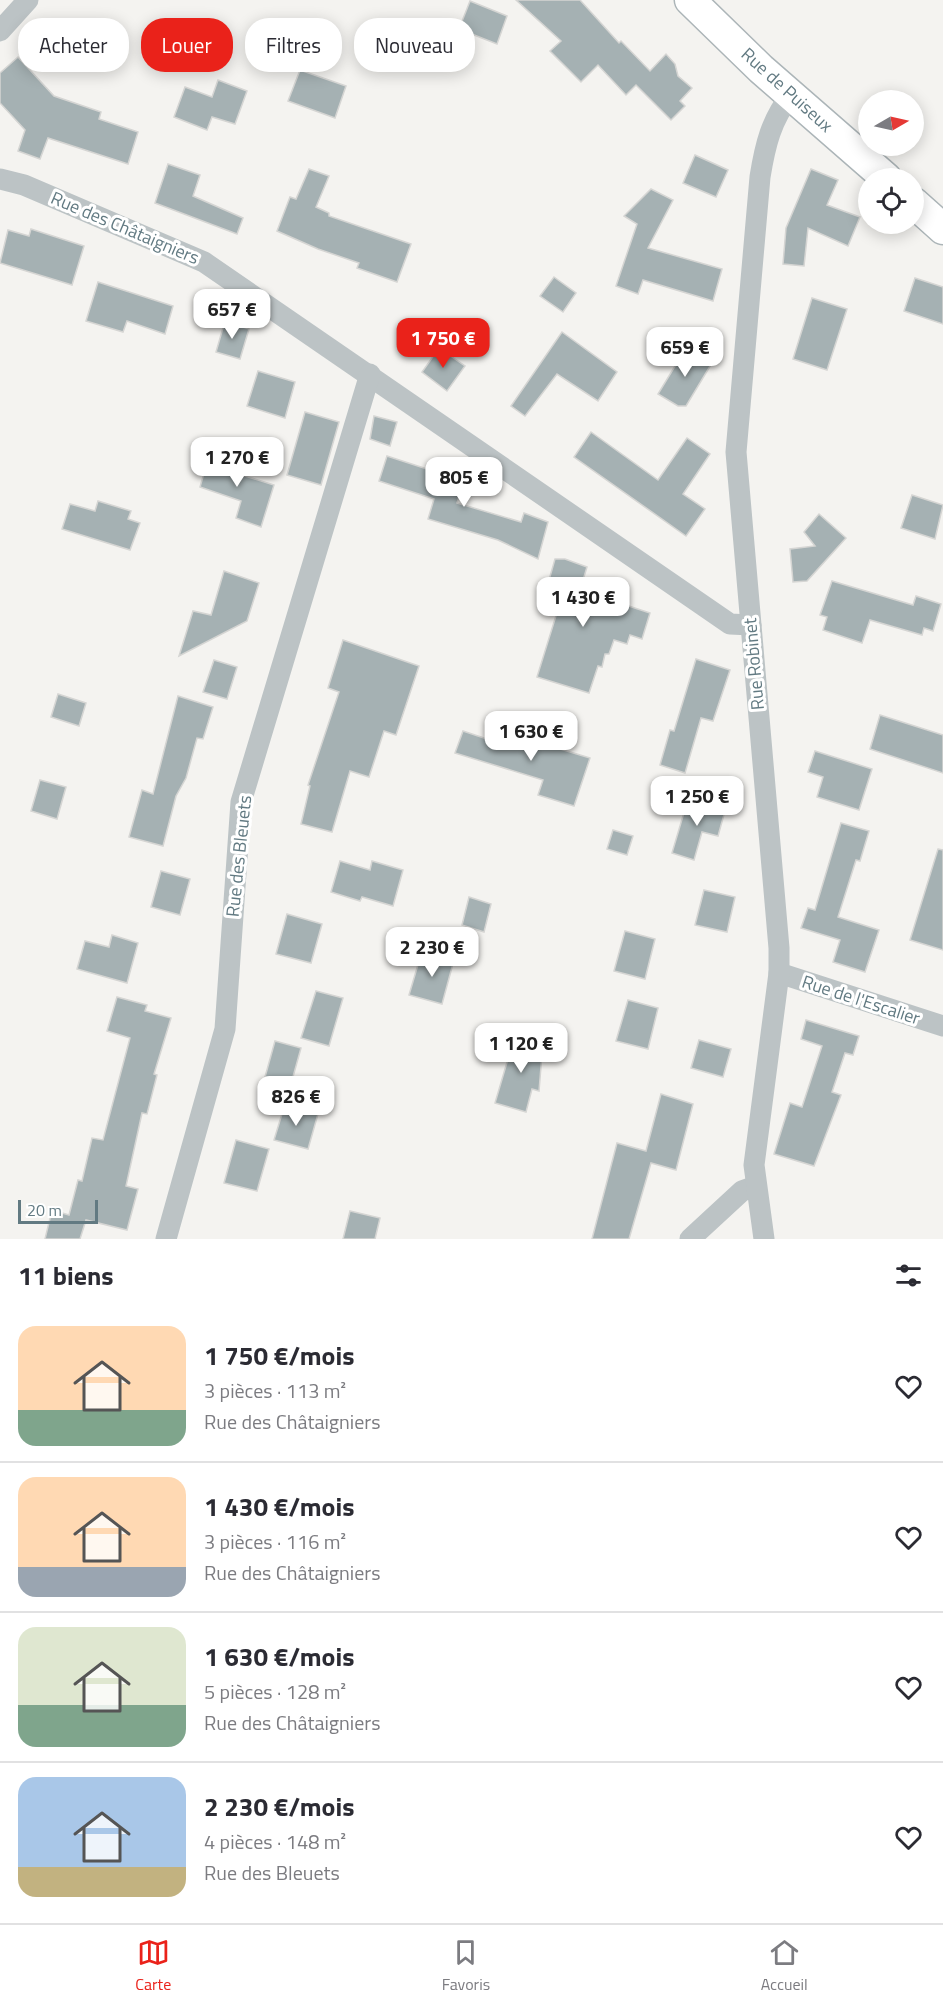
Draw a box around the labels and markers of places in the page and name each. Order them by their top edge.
pin: 657 € [190,289,274,340]
pin: 1 750 € [388,318,498,369]
pin: 659 € [643,327,727,378]
pin: 1 270 € [182,437,292,488]
pin: 805 € [422,457,506,508]
pin: 1 430 € [528,577,638,628]
pin: 1 630 € [476,711,586,762]
pin: 1 250 € [642,776,752,827]
pin: 2 230 € [377,927,487,978]
pin: 1 120 € [466,1023,576,1074]
pin: 826 € [254,1076,338,1127]

